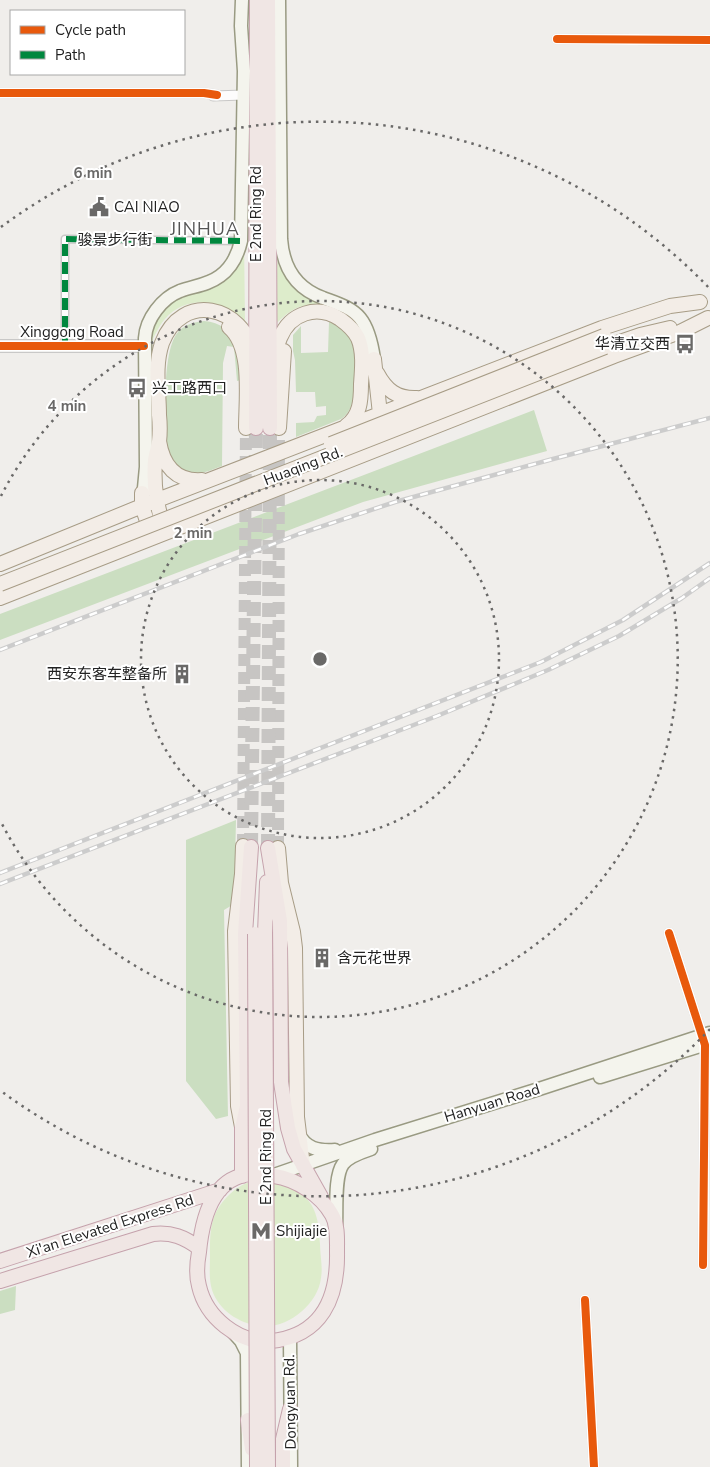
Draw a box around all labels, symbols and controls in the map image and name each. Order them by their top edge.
legend [10,10,185,75]
text: Cycle path [55,20,126,40]
text: Path [55,45,86,65]
text: 6 min [74,163,112,183]
street label: E 2nd Ring Rd [246,166,266,262]
public building icon: CAI NIAO [88,196,110,218]
place label: CAI NIAO [114,197,180,217]
district label: JINHUA [169,217,240,241]
street label: 骏景步行街 [77,230,153,250]
street label: Xinggong Road [20,322,124,342]
bus stop icon: 华清立交西 [674,333,696,355]
place label: 华清立交西 [595,334,670,354]
bus stop icon: 兴工路西口 [126,377,148,399]
place label: 兴工路西口 [152,378,227,398]
text: 4 min [48,396,86,416]
street label: Huaqing Rd. [261,442,345,490]
text: 2 min [174,523,212,543]
centre of rings [311,650,329,668]
building icon: 西安东客车整备所 [171,663,193,685]
place label: 西安东客车整备所 [47,664,167,684]
building icon: 含元花世界 [311,947,333,969]
place label: 含元花世界 [337,948,412,968]
street label: Hanyuan Road [442,1079,542,1127]
street label: E 2nd Ring Rd [256,1109,276,1205]
street label: Xi'an Elevated Express Rd [24,1190,196,1262]
metro station icon: Shijiajie [250,1220,272,1242]
place label: Shijiajie [276,1221,327,1241]
street label: Dongyuan Rd. [279,1354,301,1450]

